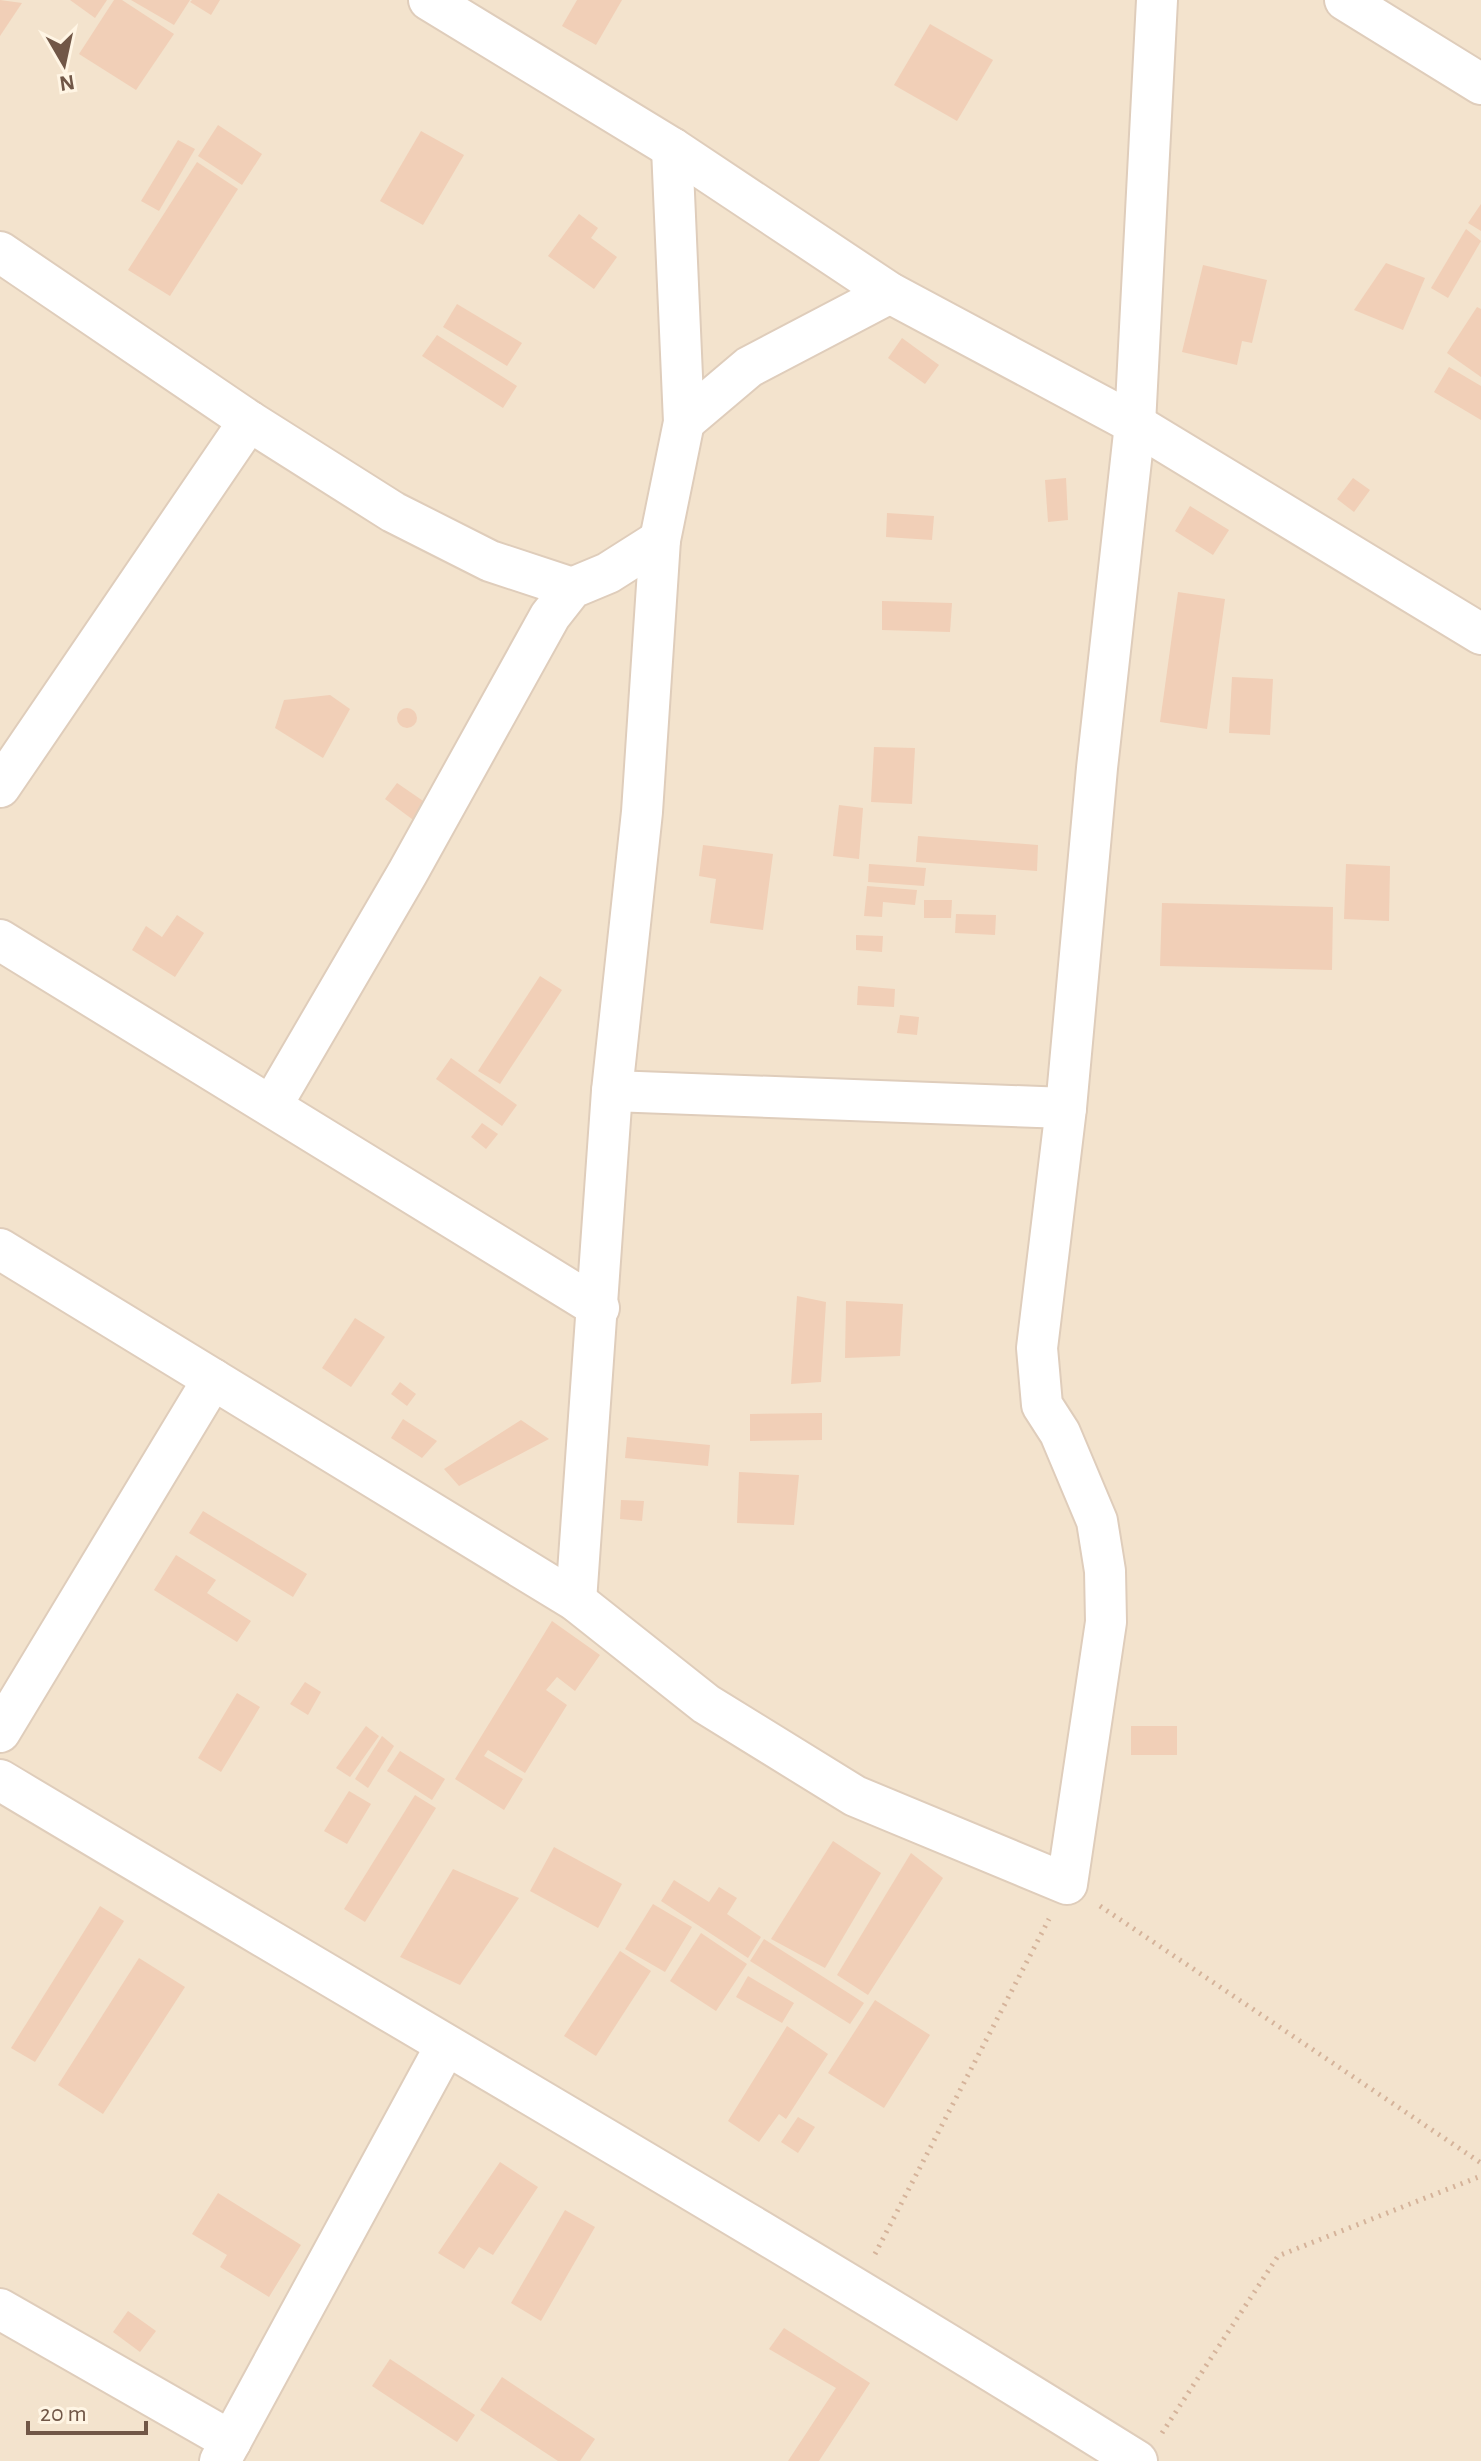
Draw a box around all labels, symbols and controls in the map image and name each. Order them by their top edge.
north arrow [24,24,104,104]
text: N [58,71,76,95]
scale bar [28,2385,146,2435]
text: 20 m [40,2402,87,2426]

